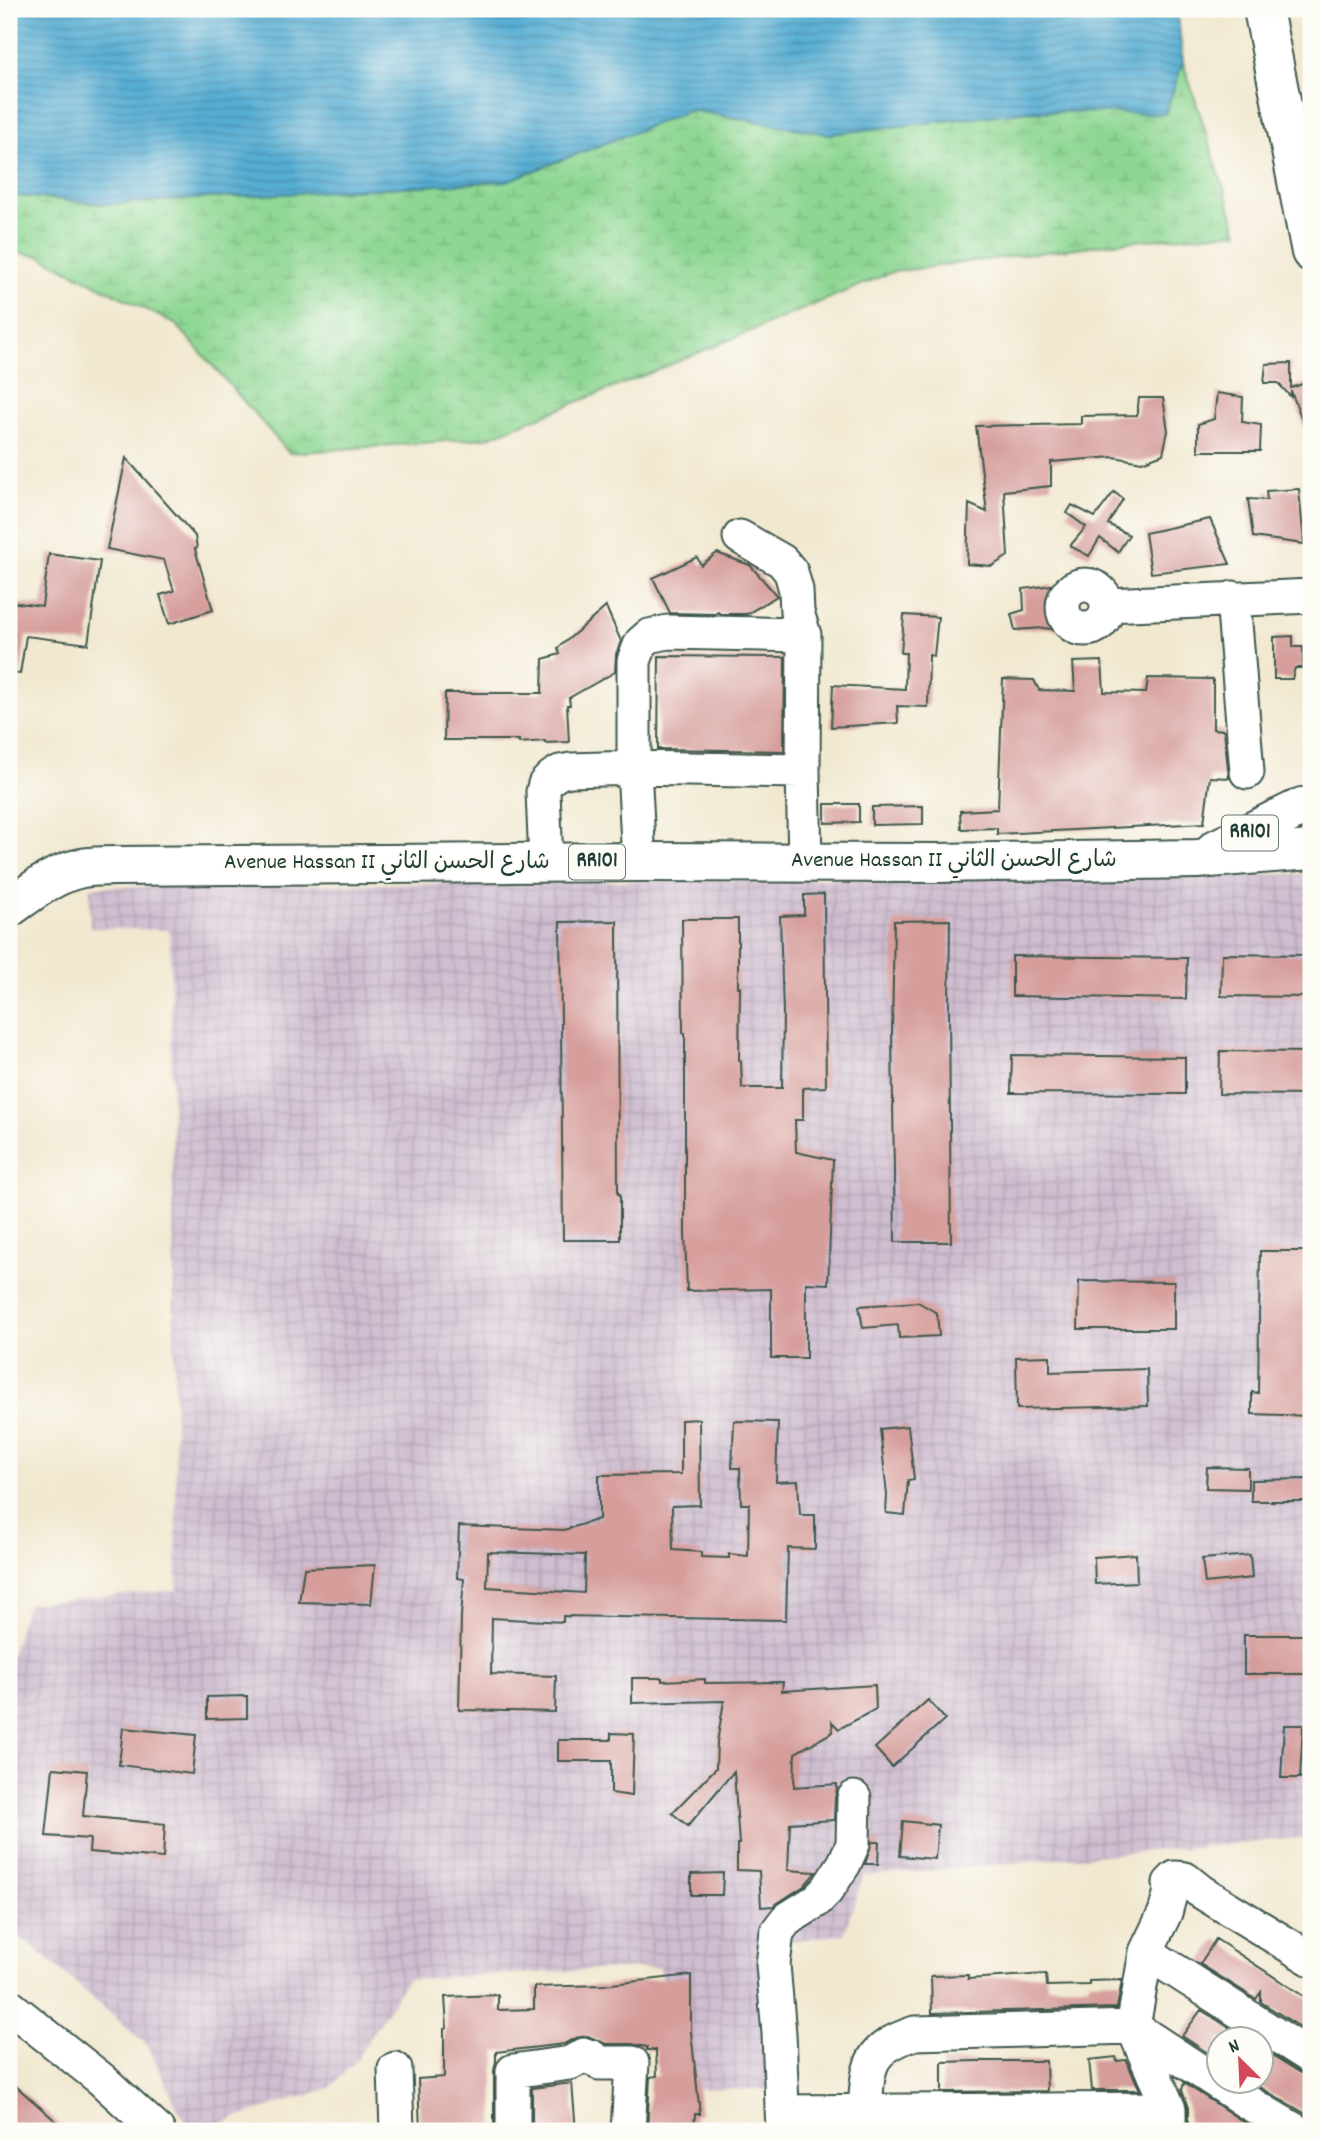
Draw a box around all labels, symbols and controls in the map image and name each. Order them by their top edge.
road number: RR101 [1222,816,1278,850]
road number: RR101 [569,844,625,880]
street label: Avenue Hassan II شارع الحسن الثاني [791,845,1117,879]
street label: Avenue Hassan II شارع الحسن الثاني [224,847,550,881]
north arrow [1204,2024,1274,2094]
text: N [1225,2033,1244,2062]

